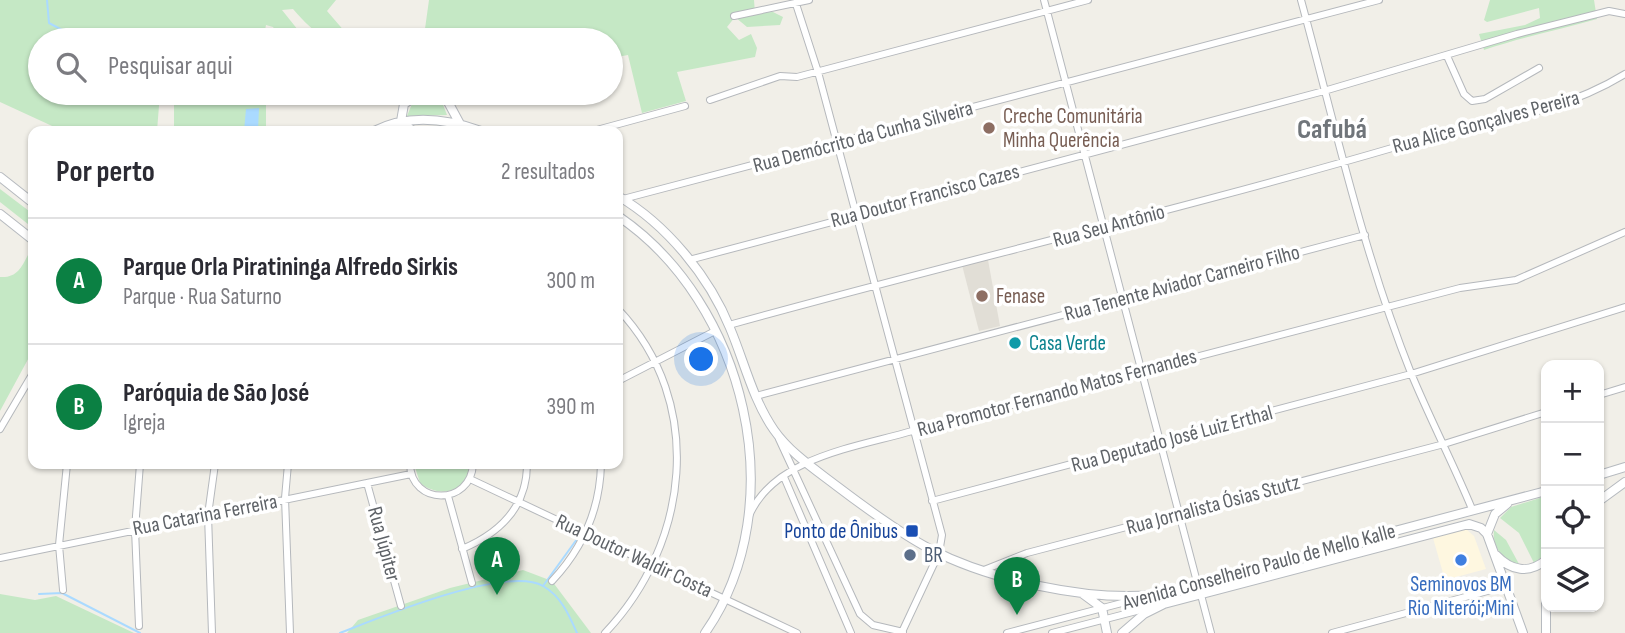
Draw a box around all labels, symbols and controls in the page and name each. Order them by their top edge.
search box [28,28,623,105]
icon: search [52,48,90,86]
text: Pesquisar aqui [108,51,233,82]
street label: Rua Alice Gonçalves Pereira [1390,85,1582,159]
street label: Rua Demócrito da Cunha Silveira [750,96,976,178]
place label: Creche Comunitária Minha Querência [1003,104,1143,153]
district label: Cafubá [1297,113,1367,146]
marker: Creche Comunitária Minha Querência [981,120,997,136]
text: Por perto [56,154,155,190]
text: 2 resultados [501,158,595,186]
street label: Rua Doutor Francisco Cazes [828,159,1022,233]
street label: Rua Seu Antônio [1050,199,1168,253]
street label: Rua Tenente Aviador Carneiro Filho [1062,240,1302,326]
text: Parque Orla Piratininga Alfredo Sirkis [123,252,458,283]
text: A [74,267,84,295]
text: 300 m [546,267,595,295]
text: Parque · Rua Saturno [123,283,282,311]
place label: Fenase [996,284,1045,309]
marker: Fenase [974,288,990,304]
place label: Casa Verde [1029,331,1106,356]
marker: Casa Verde [1007,335,1023,351]
your location [684,342,718,376]
street label: Rua Promotor Fernando Matos Fernandes [915,344,1199,442]
map controls [1541,360,1604,612]
button: + [1541,360,1604,423]
text: Paróquia de São José [123,378,309,409]
text: B [74,393,84,421]
text: 390 m [546,393,595,421]
street label: Rua Deputado José Luiz Erthal [1069,400,1275,478]
text: Igreja [123,409,165,437]
button: − [1541,423,1604,486]
street label: Rua Jornalista Ósias Stutz [1124,470,1303,540]
button: locate [1541,486,1604,549]
street label: Rua Catarina Ferreira [131,489,279,541]
street label: Rua Júpiter [362,504,406,584]
street label: Rua Doutor Waldir Costa [552,509,716,603]
place label: Ponto de Ônibus [784,519,898,544]
street label: Avenida Conselheiro Paulo de Mello Kalle [1119,519,1398,616]
marker: Ponto de Ônibus [904,523,920,539]
pin: A [474,537,520,595]
place label: BR [924,543,943,568]
marker: BR [902,547,918,563]
button: layers [1541,549,1604,612]
marker: Seminovos BM Rio Niterói;Mini [1453,552,1469,568]
pin: B [994,557,1040,615]
place label: Seminovos BM Rio Niterói;Mini [1408,572,1514,621]

